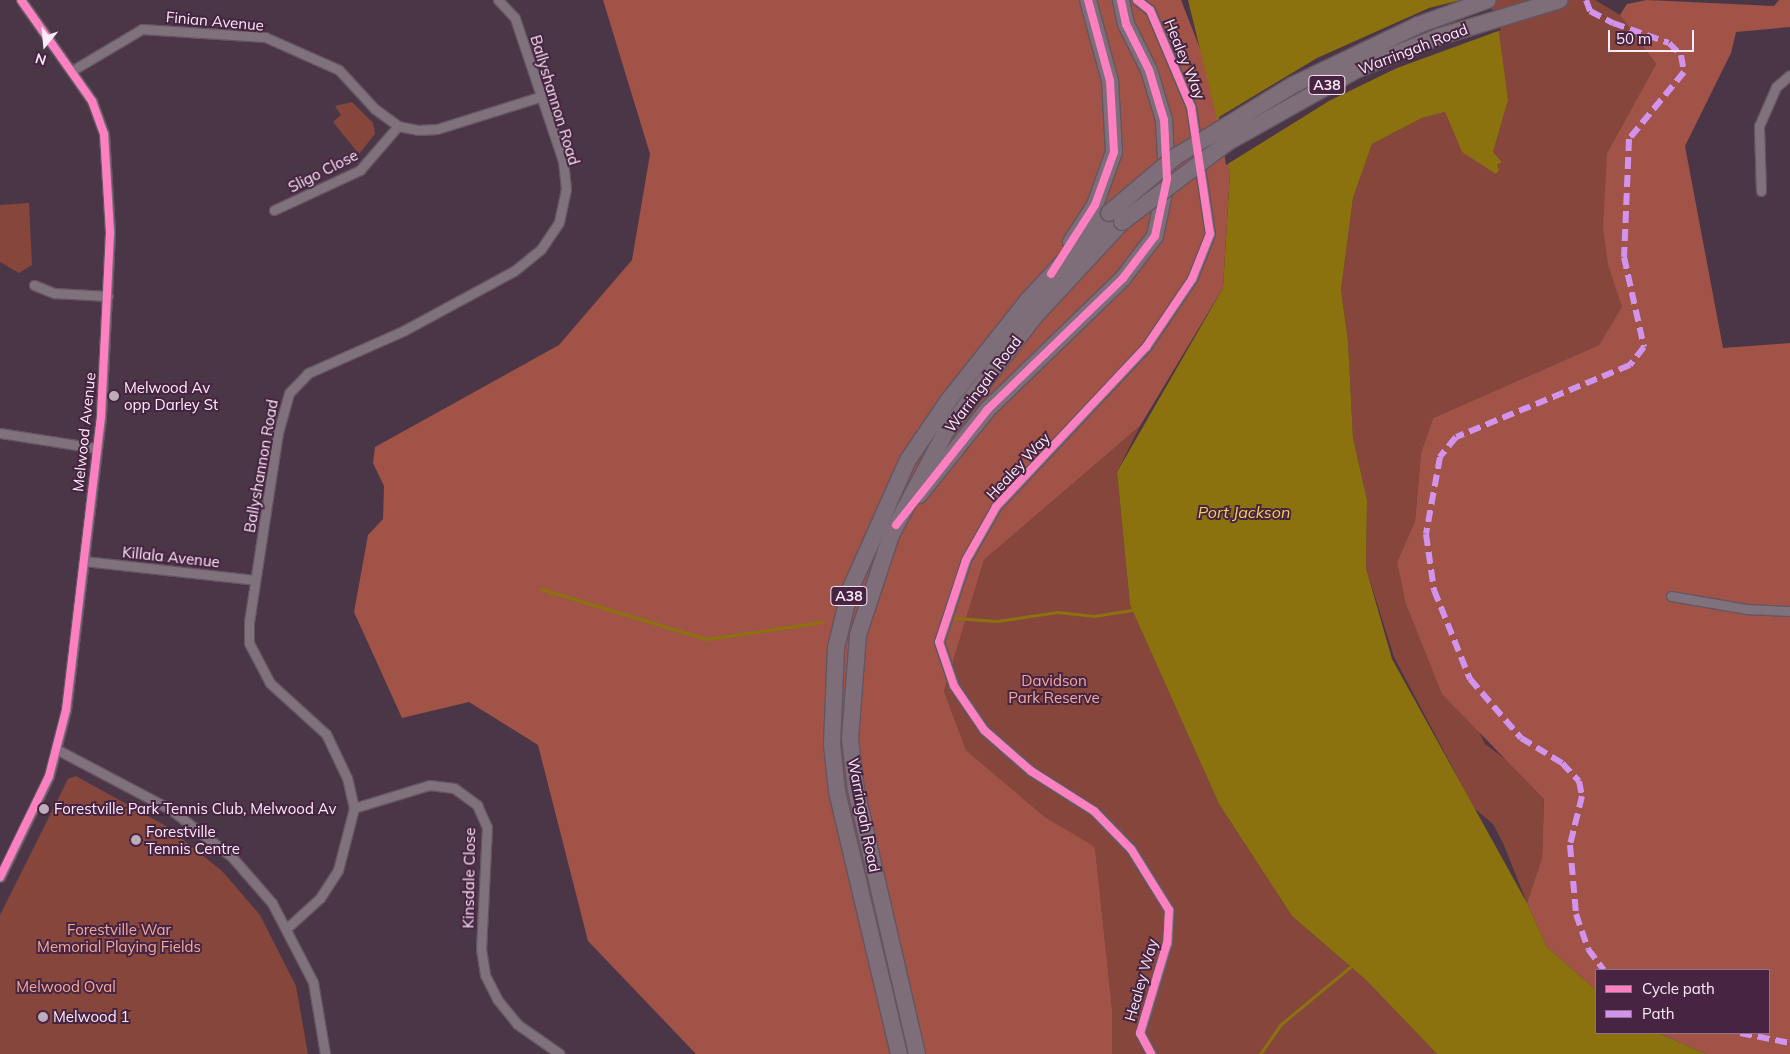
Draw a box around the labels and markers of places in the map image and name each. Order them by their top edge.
place label: Melwood Av opp Darley St [124,378,218,413]
marker: Melwood Av opp Darley St [108,390,120,402]
place label: Forestville Park Tennis Club, Melwood Av [54,800,336,818]
marker: Forestville Park Tennis Club, Melwood Av [38,803,50,815]
place label: Forestville Tennis Centre [146,822,240,857]
marker: Forestville Tennis Centre [130,834,142,846]
place label: Melwood 1 [53,1008,130,1026]
marker: Melwood 1 [37,1011,49,1023]

